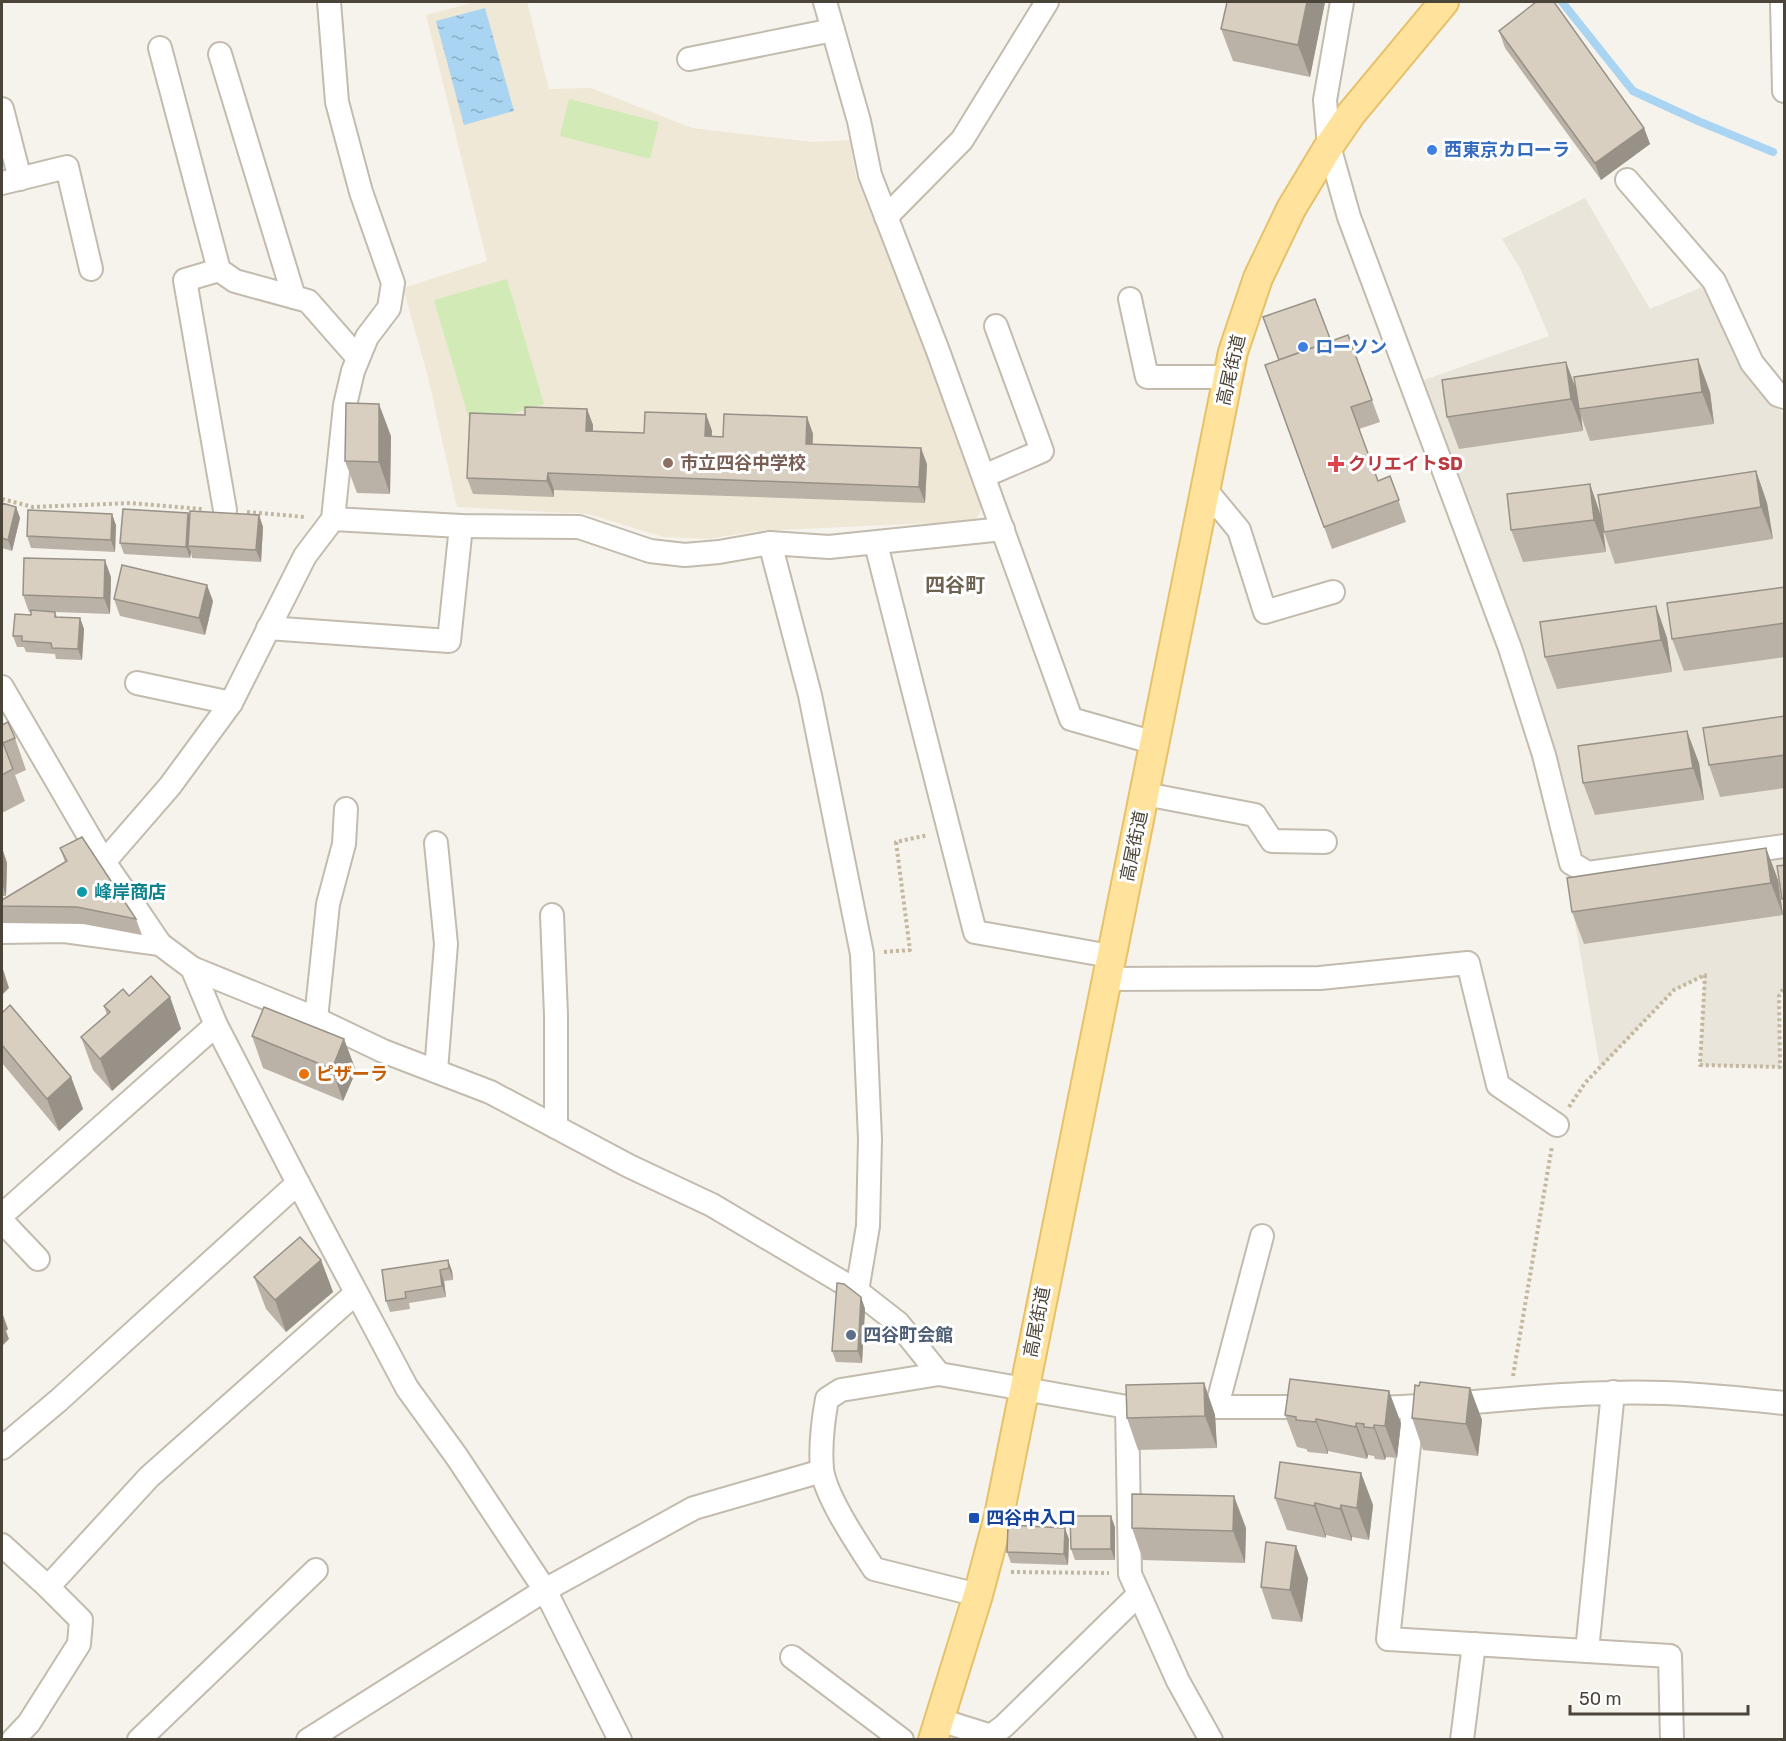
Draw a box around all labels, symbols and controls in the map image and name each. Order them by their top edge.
place label: 西東京カローラ [1444,139,1570,161]
marker: 西東京カローラ [1425,143,1439,157]
street label: 高尾街道 [1212,332,1250,408]
place label: ローソン [1315,336,1387,358]
marker: ローソン [1296,340,1310,354]
place label: 市立四谷中学校 [680,452,806,474]
place label: クリエイトSD [1348,453,1463,475]
marker: 市立四谷中学校 [661,456,675,470]
marker: クリエイトSD [1329,457,1343,471]
district label: 四谷町 [925,573,985,597]
street label: 高尾街道 [1116,808,1152,884]
place label: 峰岸商店 [94,881,166,903]
marker: 峰岸商店 [75,885,89,899]
place label: ピザーラ [316,1063,388,1085]
marker: ピザーラ [297,1067,311,1081]
street label: 高尾街道 [1019,1285,1055,1359]
place label: 四谷町会館 [863,1324,953,1346]
marker: 四谷町会館 [844,1328,858,1342]
place label: 四谷中入口 [986,1507,1076,1529]
marker: 四谷中入口 [967,1511,981,1525]
scale bar [1570,1678,1748,1716]
text: 50 m [1579,1688,1622,1710]

